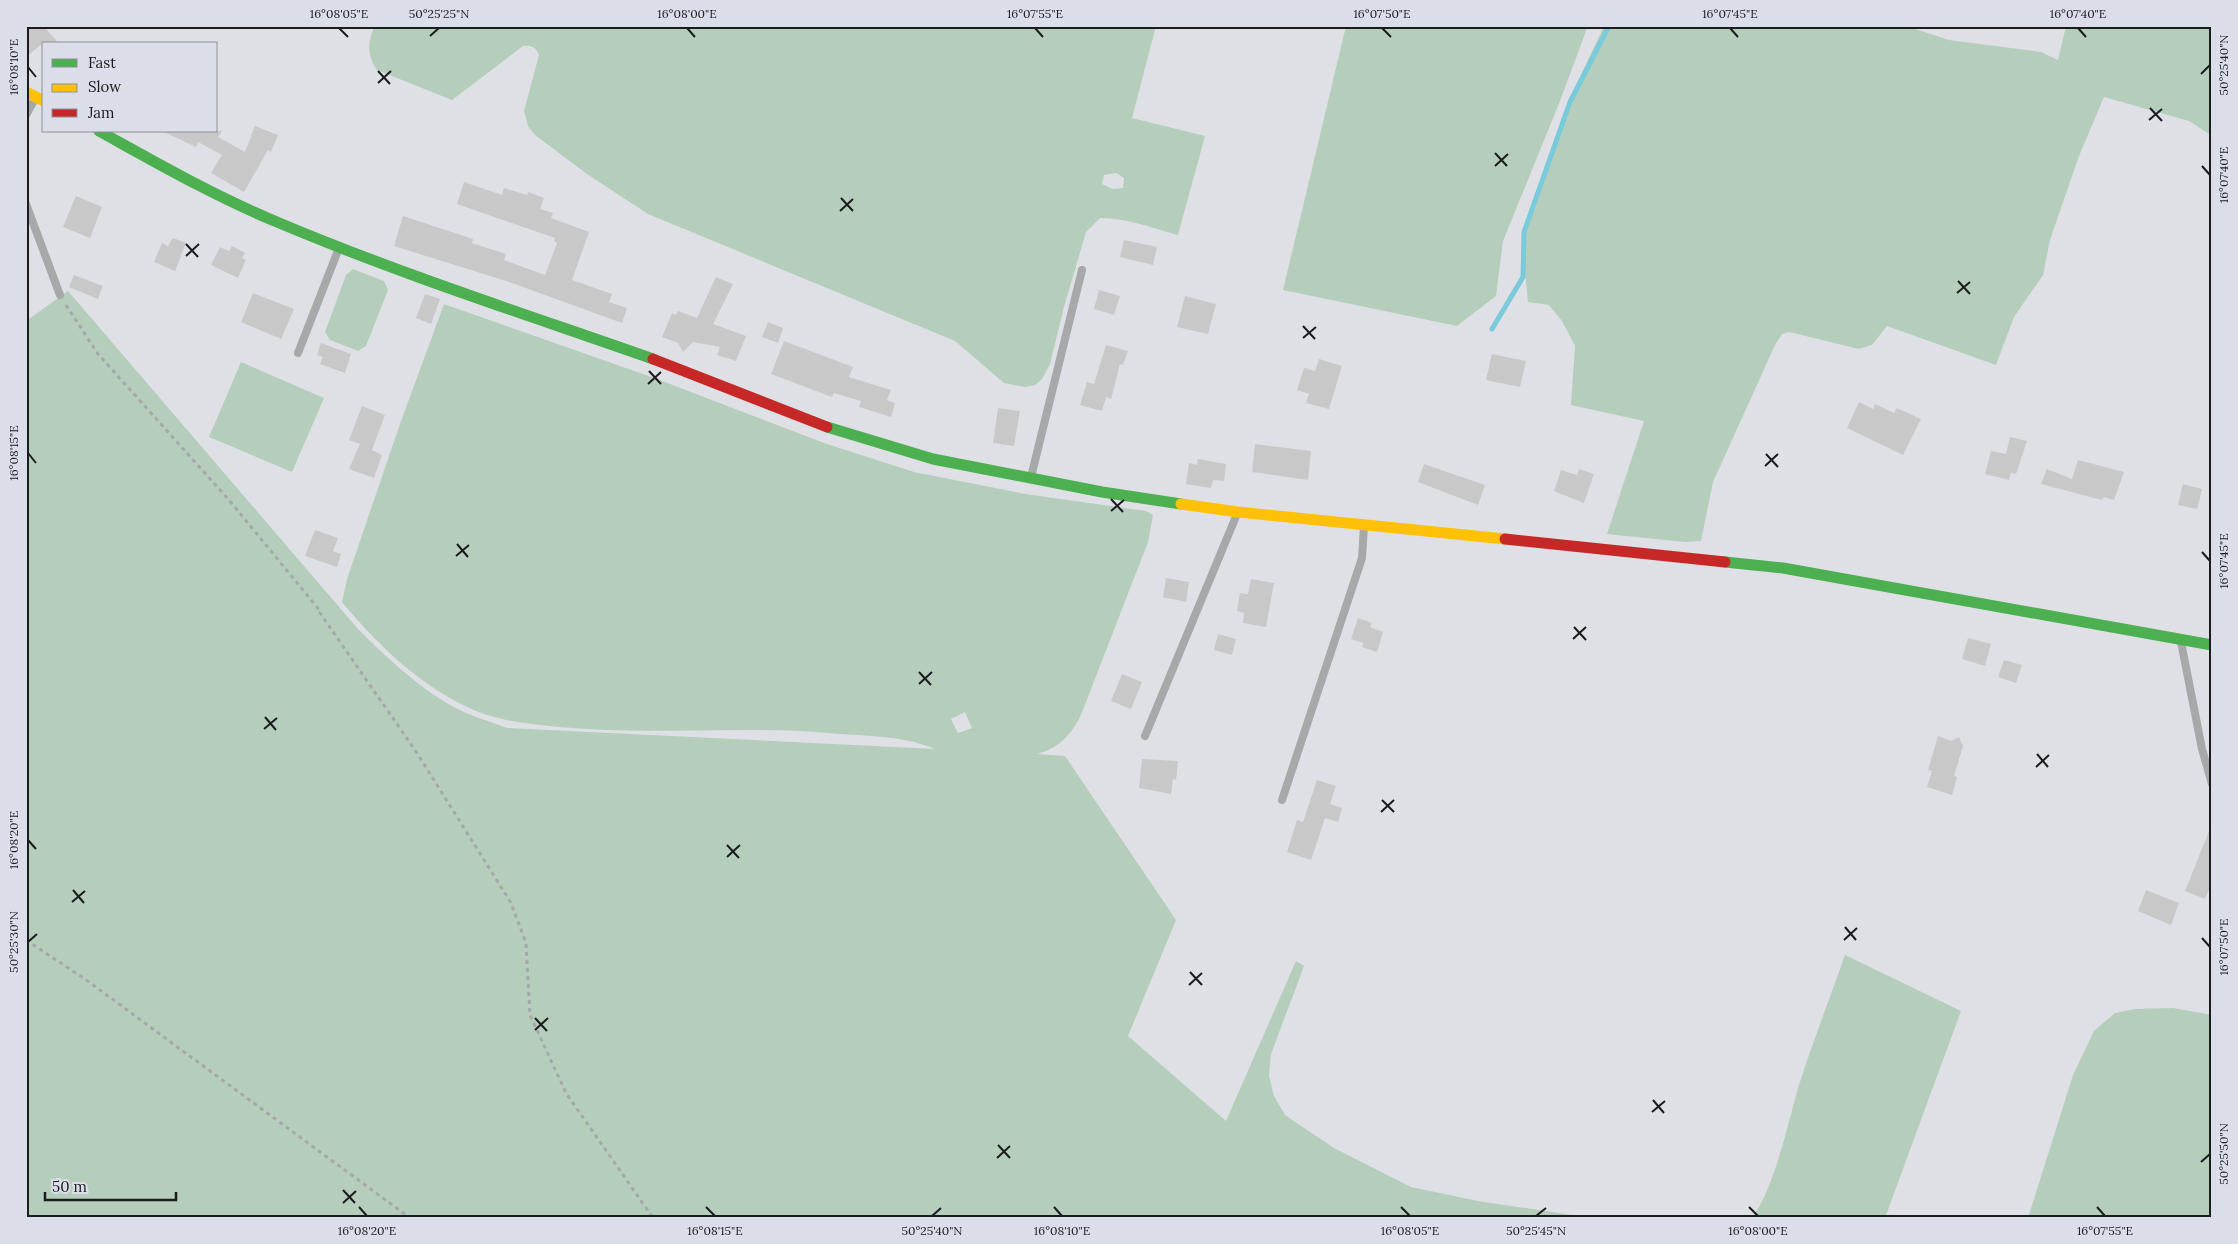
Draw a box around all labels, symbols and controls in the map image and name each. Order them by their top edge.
text: 16°08'05"E [310,6,368,21]
text: 50°25'25"N [409,6,469,21]
text: 16°08'00"E [657,6,717,21]
text: 16°07'55"E [1007,6,1063,21]
text: 16°07'50"E [1354,6,1411,21]
text: 16°07'45"E [1702,6,1758,21]
text: 16°07'40"E [2050,6,2106,21]
text: 50°25'40"N [2216,34,2231,96]
text: 16°08'10"E [6,39,21,95]
legend [42,42,218,132]
text: Fast [88,53,116,72]
text: Slow [88,77,121,96]
text: Jam [87,103,115,122]
text: 16°07'40"E [2216,147,2231,203]
text: 16°08'15"E [6,425,21,481]
text: 16°07'45"E [2216,533,2231,589]
text: 16°08'20"E [6,811,21,869]
text: 50°25'30"N [6,911,21,973]
text: 16°07'50"E [2216,919,2231,976]
text: 50°25'50"N [2216,1123,2231,1185]
scale bar [45,1169,176,1201]
text: 50 m [52,1177,87,1196]
text: 16°08'20"E [338,1223,396,1238]
text: 16°08'15"E [687,1223,743,1238]
text: 50°25'40"N [901,1223,963,1238]
text: 16°08'10"E [1034,1223,1090,1238]
text: 16°08'05"E [1381,1223,1439,1238]
text: 50°25'45"N [1506,1223,1566,1238]
text: 16°08'00"E [1728,1223,1788,1238]
text: 16°07'55"E [2077,1223,2133,1238]

